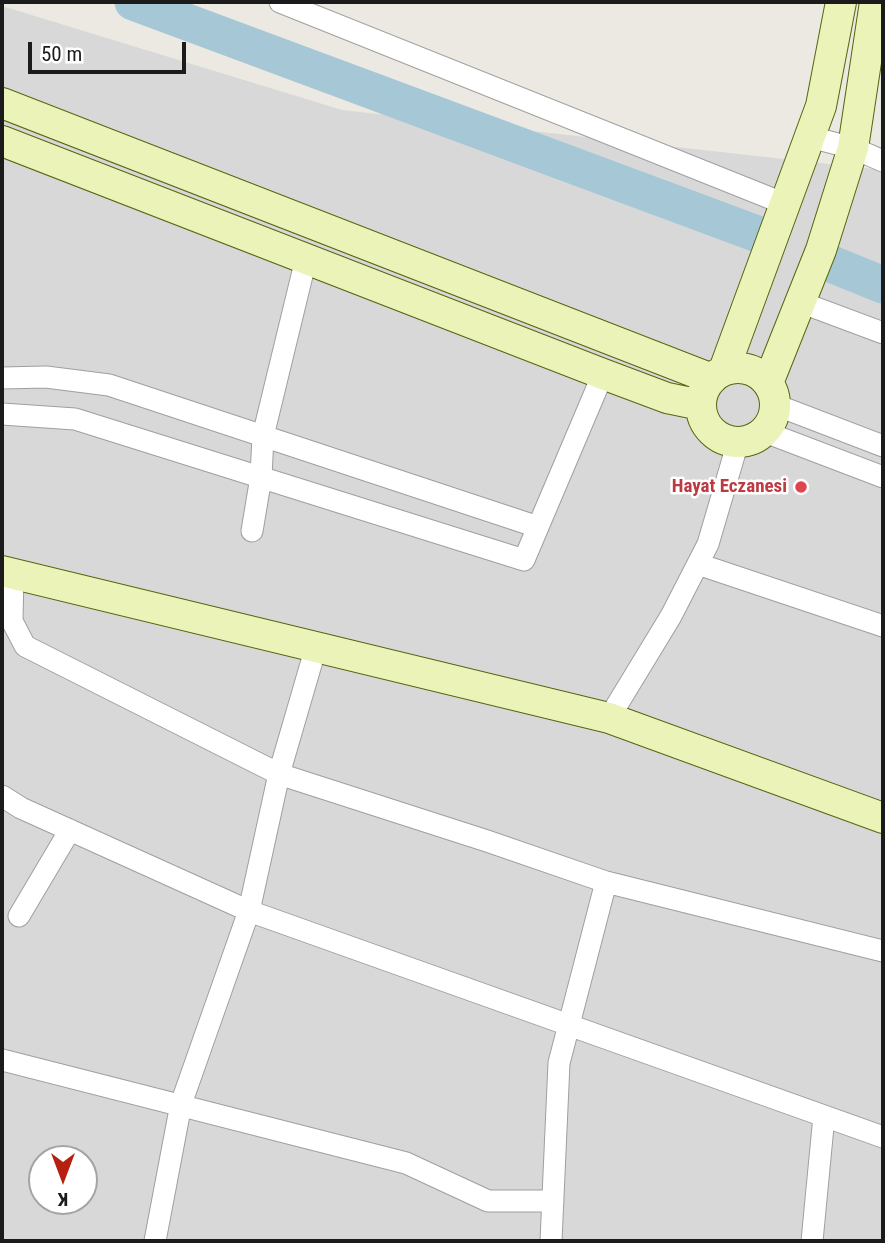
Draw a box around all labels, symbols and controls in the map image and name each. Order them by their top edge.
scale bar [32,28,189,72]
text: 50 m [41,42,82,66]
place label: Hayat Eczanesi [672,476,787,498]
marker: Hayat Eczanesi [793,479,809,495]
north arrow [28,1145,98,1215]
text: K [58,1188,68,1211]

